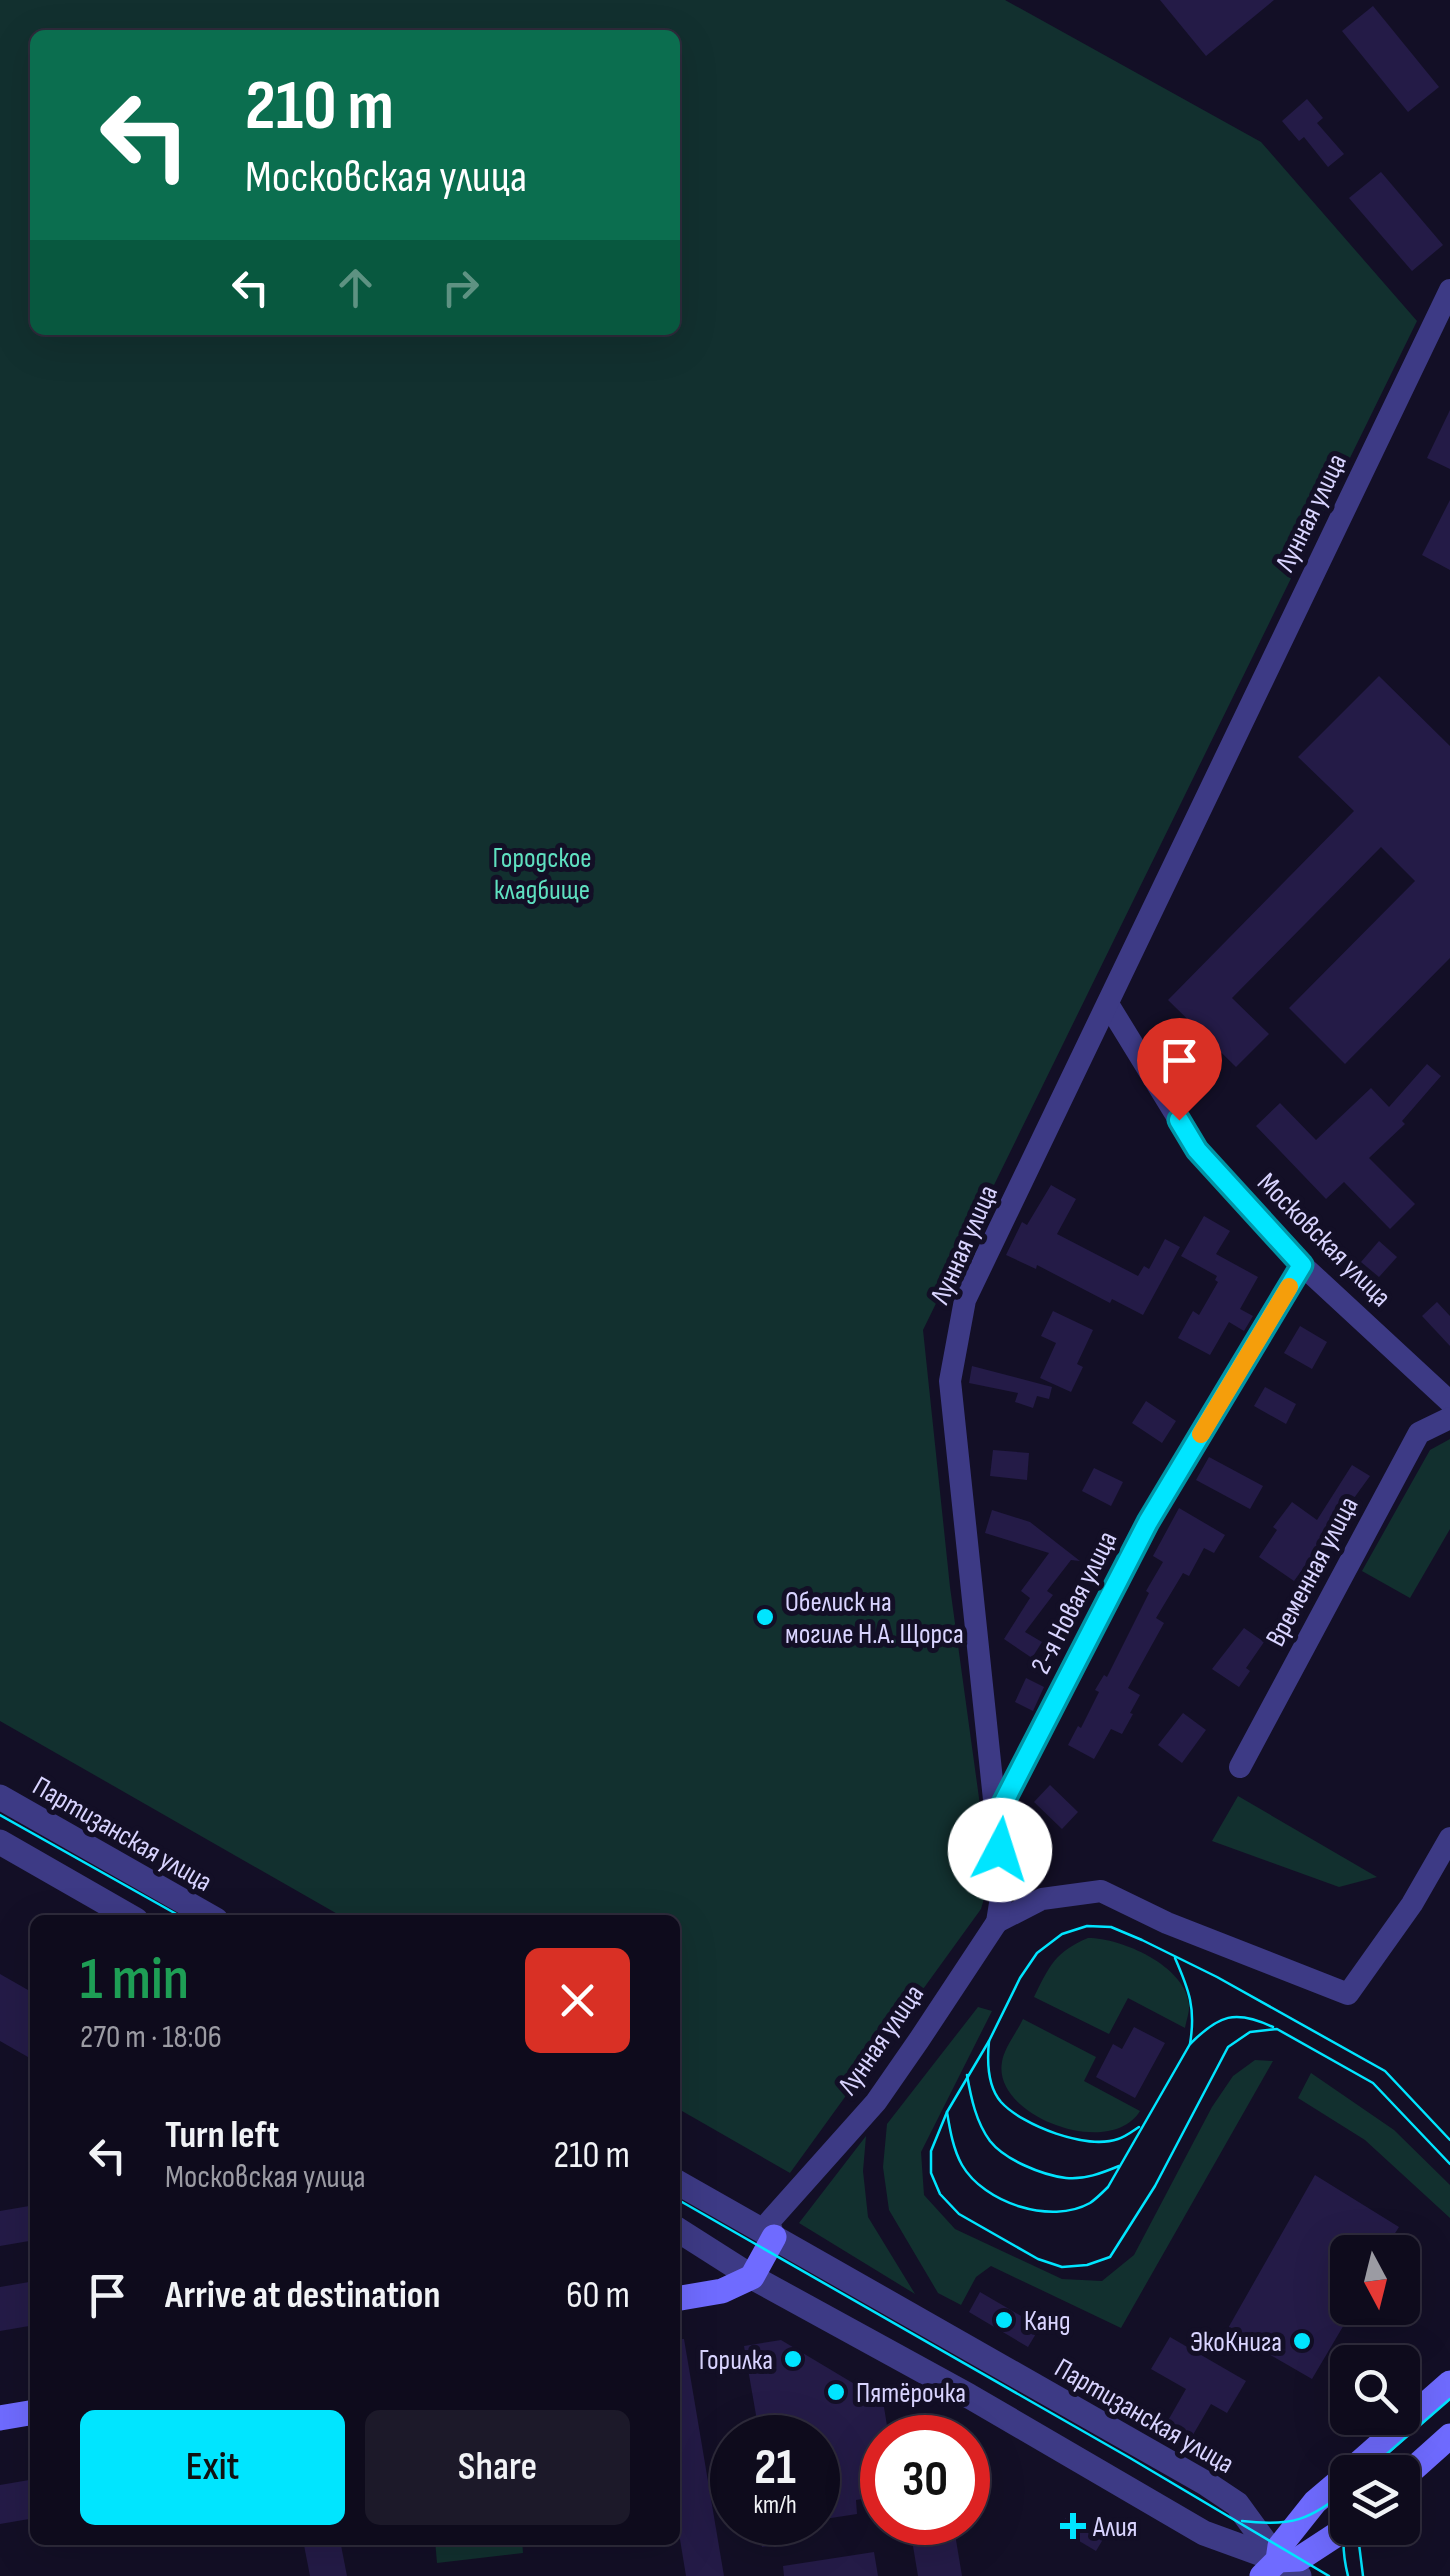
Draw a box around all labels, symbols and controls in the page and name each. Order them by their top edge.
text: 210 m [245,65,394,149]
icon: left [80,70,210,200]
text: Московская улица [245,150,527,205]
icon: left [223,260,278,315]
icon: ahead [328,260,383,315]
icon: right [433,260,488,315]
street label: Лунная улица [1268,449,1354,578]
park label: Городское кладбище [492,842,592,907]
pin [1137,1018,1222,1121]
icon: arrive [1152,1033,1207,1088]
street label: Московская улица [1250,1166,1398,1314]
street label: Лунная улица [923,1180,1005,1310]
street label: Временная улица [1259,1491,1366,1652]
street label: 2-я Новая улица [1024,1526,1124,1679]
place label: Обелиск на могиле Н.А. Щорса [785,1586,964,1651]
marker: Обелиск на могиле Н.А. Щорса [754,1606,776,1628]
street label: Партизанская улица [27,1770,218,1899]
position arrow [948,1798,1052,1902]
text: 1 min [80,1944,189,2016]
button: close [525,1948,630,2053]
street label: Лунная улица [831,1979,931,2102]
text: 270 m · 18:06 [80,2018,222,2057]
text: Turn left [165,2113,279,2158]
icon: left [80,2128,135,2183]
text: 210 m [554,2133,630,2178]
text: Московская улица [165,2158,366,2197]
north arrow [1330,2235,1420,2325]
map controls [1330,2235,1420,2545]
icon: arrive [80,2268,135,2323]
text: Arrive at destination [165,2273,440,2318]
text: 60 m [566,2273,630,2318]
place label: Канд [1024,2305,1071,2338]
marker: Канд [993,2309,1015,2331]
place label: ЭкоКнига [1190,2326,1282,2359]
marker: ЭкоКнига [1291,2330,1313,2352]
place label: Горилка [699,2344,773,2377]
button: search [1330,2345,1420,2435]
marker: Горилка [782,2348,804,2370]
street label: Партизанская улица [1049,2352,1240,2481]
place label: Пятёрочка [856,2377,966,2410]
marker: Пятёрочка [825,2381,847,2403]
button: Exit [80,2410,345,2525]
button: Share [365,2410,630,2525]
speed limit sign: 30 [860,2415,990,2545]
text: 21 [754,2438,796,2498]
button: layers [1330,2455,1420,2545]
text: km/h [753,2490,797,2521]
place label: Алия [1092,2511,1138,2544]
marker: Алия [1062,2515,1084,2537]

